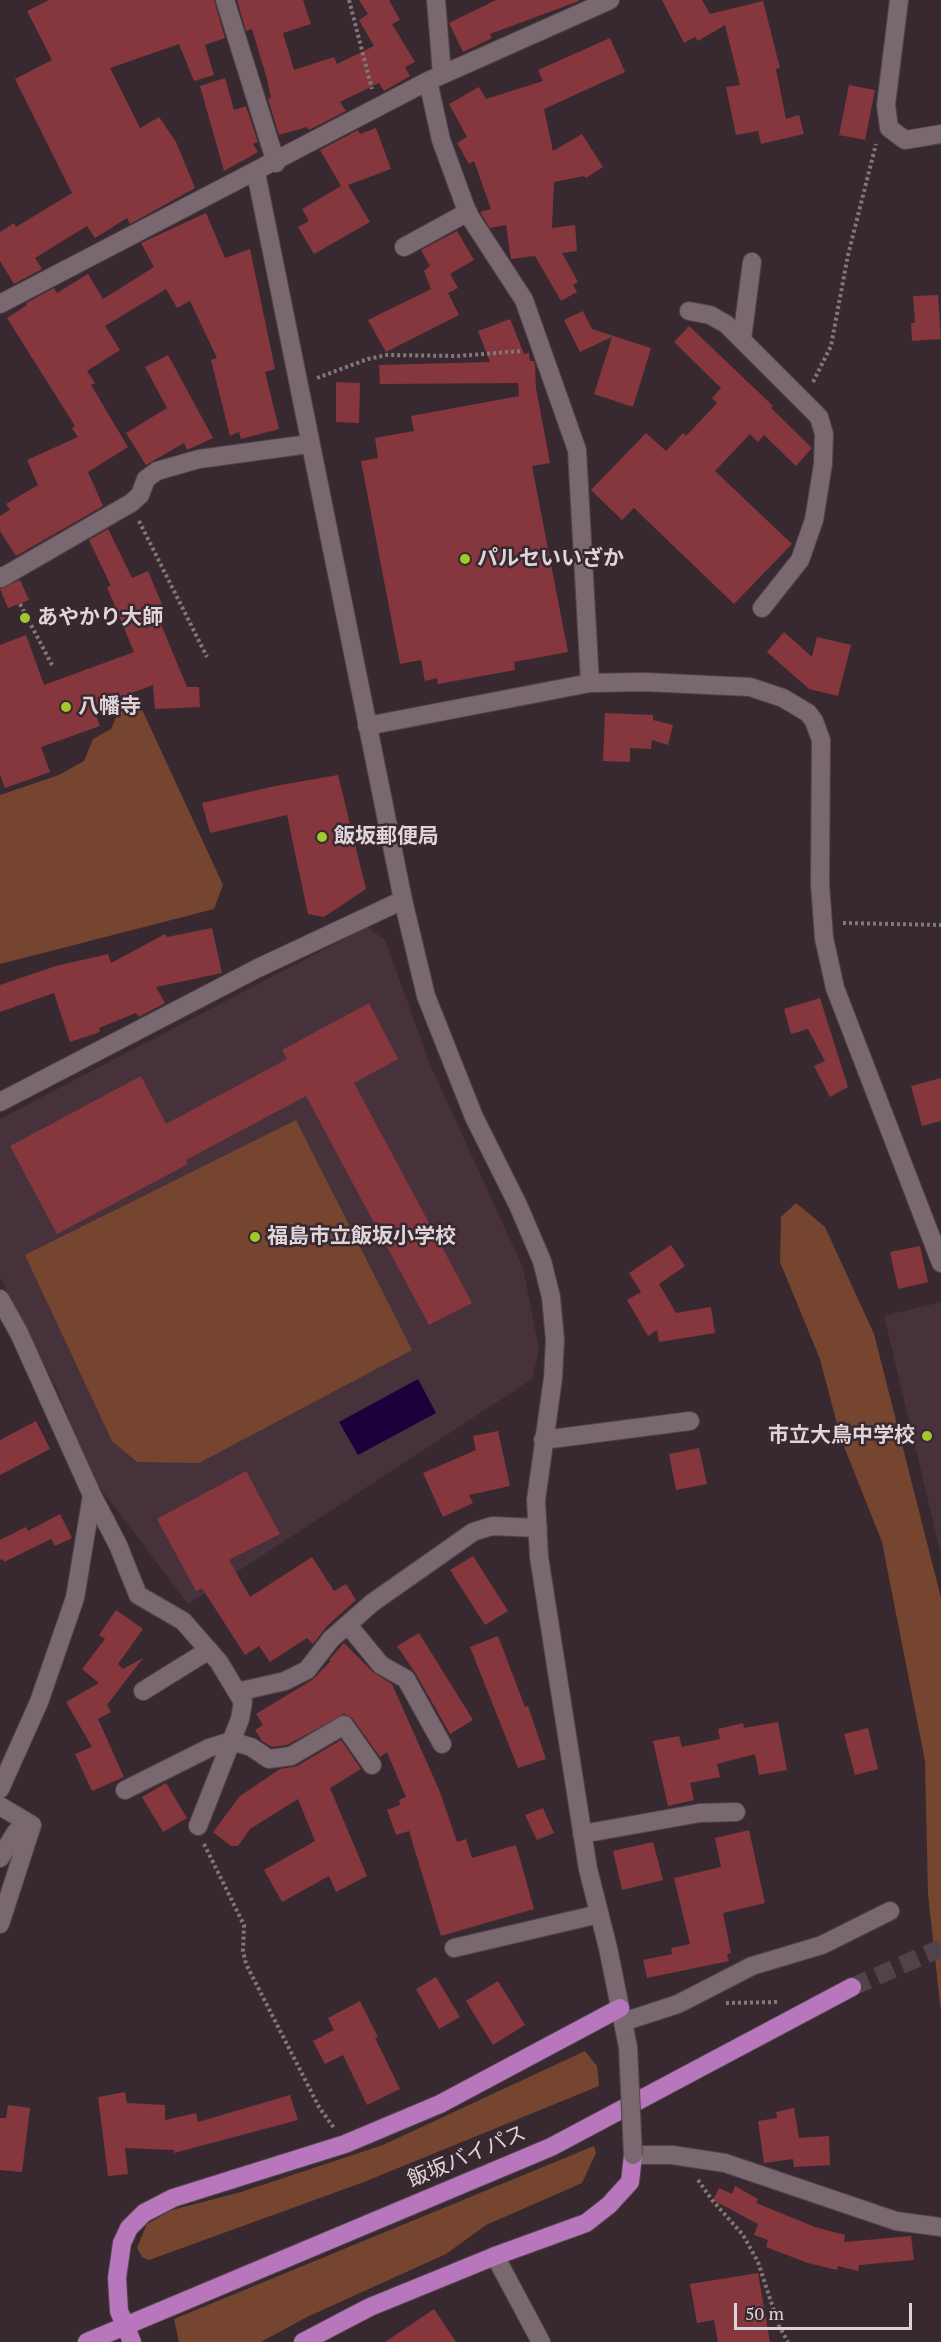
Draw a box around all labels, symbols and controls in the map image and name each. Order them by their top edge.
place label: パルセいいざか [477,546,624,572]
marker: パルセいいざか [458,552,472,566]
place label: あやかり大師 [37,605,163,631]
marker: あやかり大師 [18,611,32,625]
place label: 八幡寺 [78,694,141,720]
marker: 八幡寺 [59,700,73,714]
place label: 飯坂郵便局 [334,824,439,850]
marker: 飯坂郵便局 [315,830,329,844]
place label: 福島市立飯坂小学校 [267,1224,456,1250]
marker: 福島市立飯坂小学校 [248,1230,262,1244]
place label: 市立大鳥中学校 [768,1423,915,1449]
marker: 市立大鳥中学校 [920,1429,934,1443]
street label: 飯坂バイパス [404,2121,530,2193]
scale bar [737,2291,916,2329]
text: 50 m [745,2301,784,2325]

